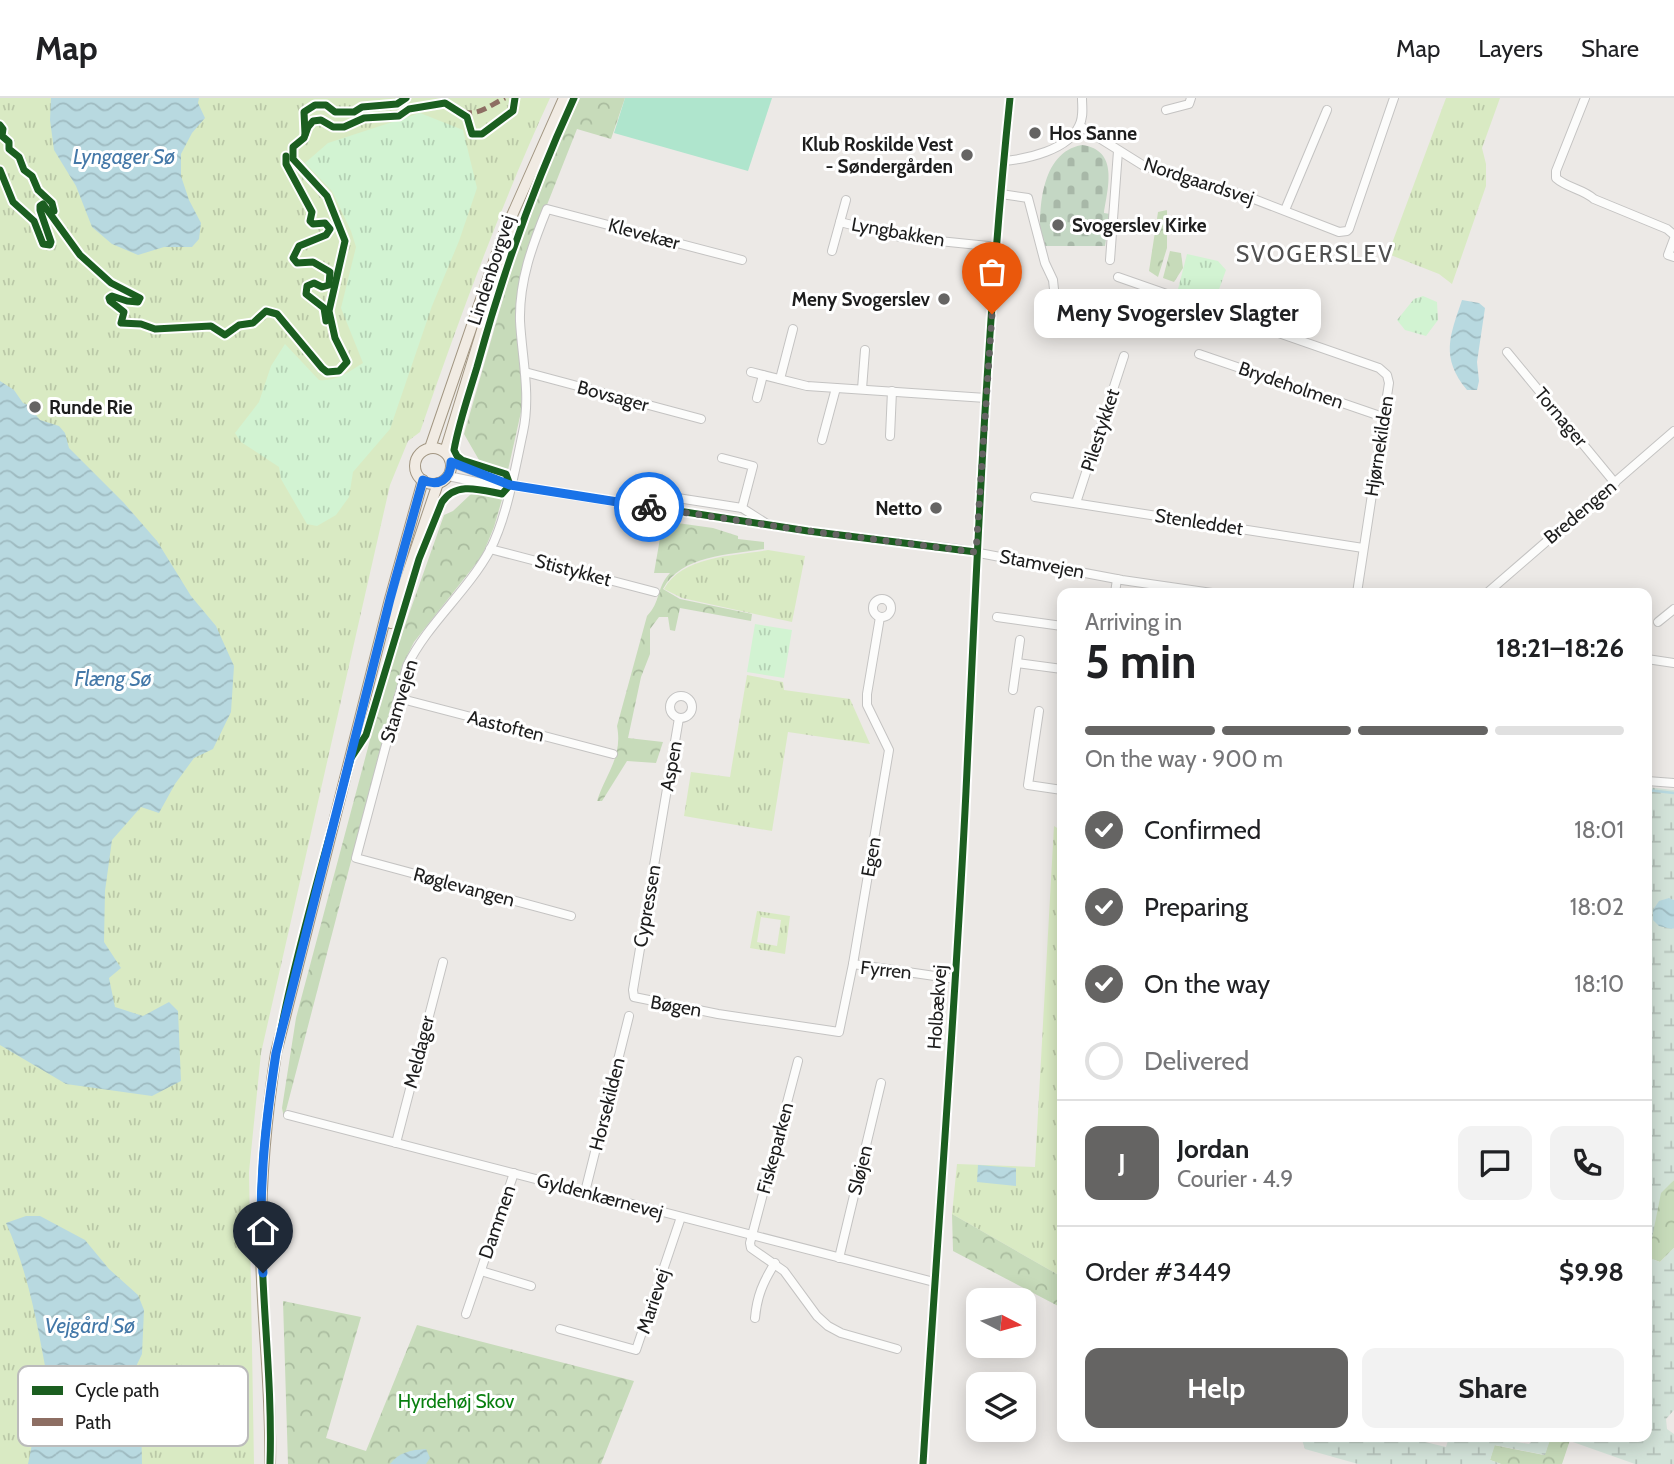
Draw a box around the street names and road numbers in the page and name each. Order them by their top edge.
street label: Nordgaardsvej [1141,152,1257,210]
street label: Lindenborgvej [462,212,520,328]
street label: Lyngbakken [850,212,946,252]
street label: Klevekær [606,213,682,255]
street label: Brydeholmen [1236,356,1346,414]
street label: Bovsager [575,375,651,417]
street label: Tornager [1530,383,1592,451]
street label: Pilestykket [1076,385,1124,474]
street label: Hjørnekilden [1360,394,1398,498]
street label: Bredengen [1539,475,1621,549]
street label: Stenleddet [1153,504,1245,540]
street label: Stamvejen [998,545,1086,583]
street label: Stistykket [532,549,614,591]
street label: Stamvejen [375,656,423,746]
street label: Aastoften [465,705,547,747]
street label: Aspen [655,739,687,793]
street label: Egen [856,835,886,879]
street label: Røglevangen [411,862,517,912]
street label: Cypressen [628,863,666,949]
street label: Fyrren [859,956,913,984]
street label: Holbækvej [923,964,951,1050]
street label: Bøgen [649,990,703,1022]
street label: Meldager [399,1013,439,1091]
street label: Horsekilden [584,1055,630,1153]
street label: Fiskeparken [752,1100,798,1196]
street label: Sløjen [843,1143,877,1197]
street label: Gyldenkærnevej [534,1168,666,1224]
street label: Dammen [474,1182,520,1262]
street label: Marievej [632,1266,674,1336]

